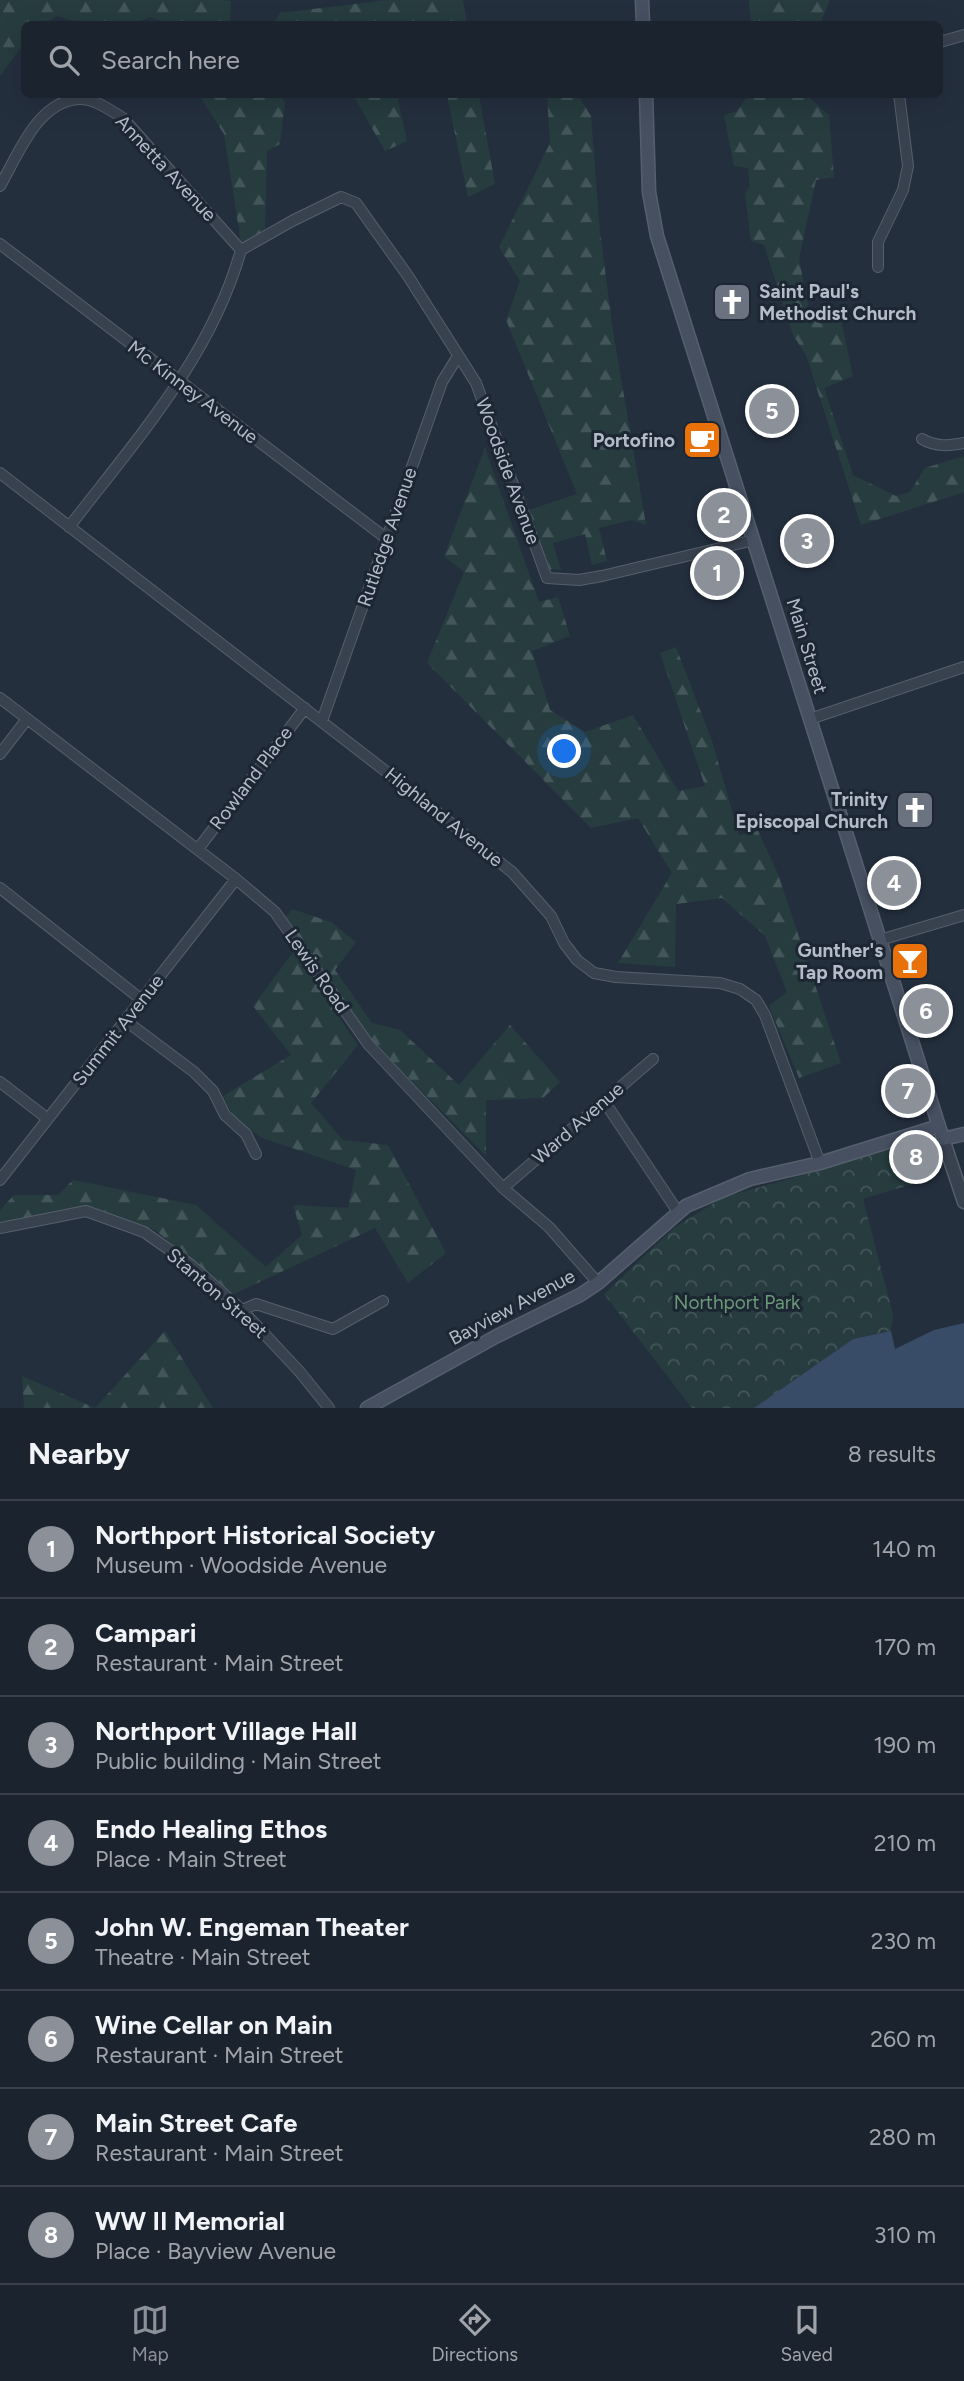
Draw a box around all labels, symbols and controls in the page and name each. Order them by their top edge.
search box [21,21,943,98]
icon: search [45,41,83,79]
text: Search here [101,44,240,76]
street label: Annetta Avenue [111,110,221,226]
place label: Saint Paul's Methodist Church [759,280,916,325]
church icon: Saint Paul's Methodist Church [711,281,753,323]
street label: Mc Kinney Avenue [123,335,263,449]
pin: 5 [749,385,795,437]
street label: Woodside Avenue [471,395,545,547]
cafe icon: Portofino [681,419,723,461]
place label: Portofino [593,429,675,452]
street label: Rutledge Avenue [352,464,422,610]
pin: 2 [701,489,747,541]
pin: 3 [784,515,830,567]
pin: 1 [694,547,740,599]
street label: Main Street [782,595,832,697]
street label: Rowland Place [205,722,297,834]
your location [547,734,581,768]
street label: Highland Avenue [380,762,508,872]
place label: Trinity Episcopal Church [736,788,888,833]
church icon: Trinity Episcopal Church [894,789,936,831]
pin: 4 [871,857,917,909]
street label: Lewis Road [280,925,354,1017]
place label: Gunther's Tap Room [796,939,883,984]
bar icon: Gunther's Tap Room [889,940,931,982]
street label: Summit Avenue [67,970,169,1090]
pin: 6 [903,985,949,1037]
pin: 7 [885,1065,931,1117]
street label: Ward Avenue [528,1077,628,1169]
pin: 8 [893,1131,939,1183]
street label: Stanton Street [162,1243,272,1343]
street label: Bayview Avenue [445,1264,579,1350]
park label: Northport Park [674,1291,801,1314]
text: Nearby [28,1435,130,1472]
text: 8 results [848,1440,936,1468]
text: Northport Historical Society [95,1519,435,1551]
text: 1 [46,1535,56,1563]
text: 140 m [872,1535,936,1563]
text: Museum · Woodside Avenue [95,1551,387,1579]
text: Campari [95,1617,197,1649]
text: 2 [44,1633,58,1661]
text: 170 m [874,1633,936,1661]
text: Restaurant · Main Street [95,1649,344,1677]
text: Northport Village Hall [95,1715,357,1747]
text: 3 [45,1731,57,1759]
text: 190 m [873,1731,936,1759]
text: Public building · Main Street [95,1747,382,1775]
text: Endo Healing Ethos [95,1813,327,1845]
text: 4 [44,1829,58,1857]
text: 210 m [874,1829,936,1857]
text: Place · Main Street [95,1845,287,1873]
text: John W. Engeman Theater [95,1911,409,1943]
text: 5 [44,1927,58,1955]
text: 230 m [871,1927,936,1955]
text: Theatre · Main Street [95,1943,311,1971]
text: Wine Cellar on Main [95,2009,333,2041]
text: 6 [44,2025,58,2053]
text: 260 m [870,2025,936,2053]
text: Restaurant · Main Street [95,2041,344,2069]
text: Main Street Cafe [95,2107,297,2139]
text: 7 [45,2123,57,2151]
text: 280 m [869,2123,936,2151]
text: Restaurant · Main Street [95,2139,344,2167]
text: WW II Memorial [95,2205,285,2237]
text: 8 [44,2221,58,2249]
text: 310 m [874,2221,936,2249]
text: Place · Bayview Avenue [95,2237,336,2265]
tab: Map [131,2301,169,2366]
tab: Directions [431,2301,518,2366]
tab: Saved [780,2301,833,2366]

